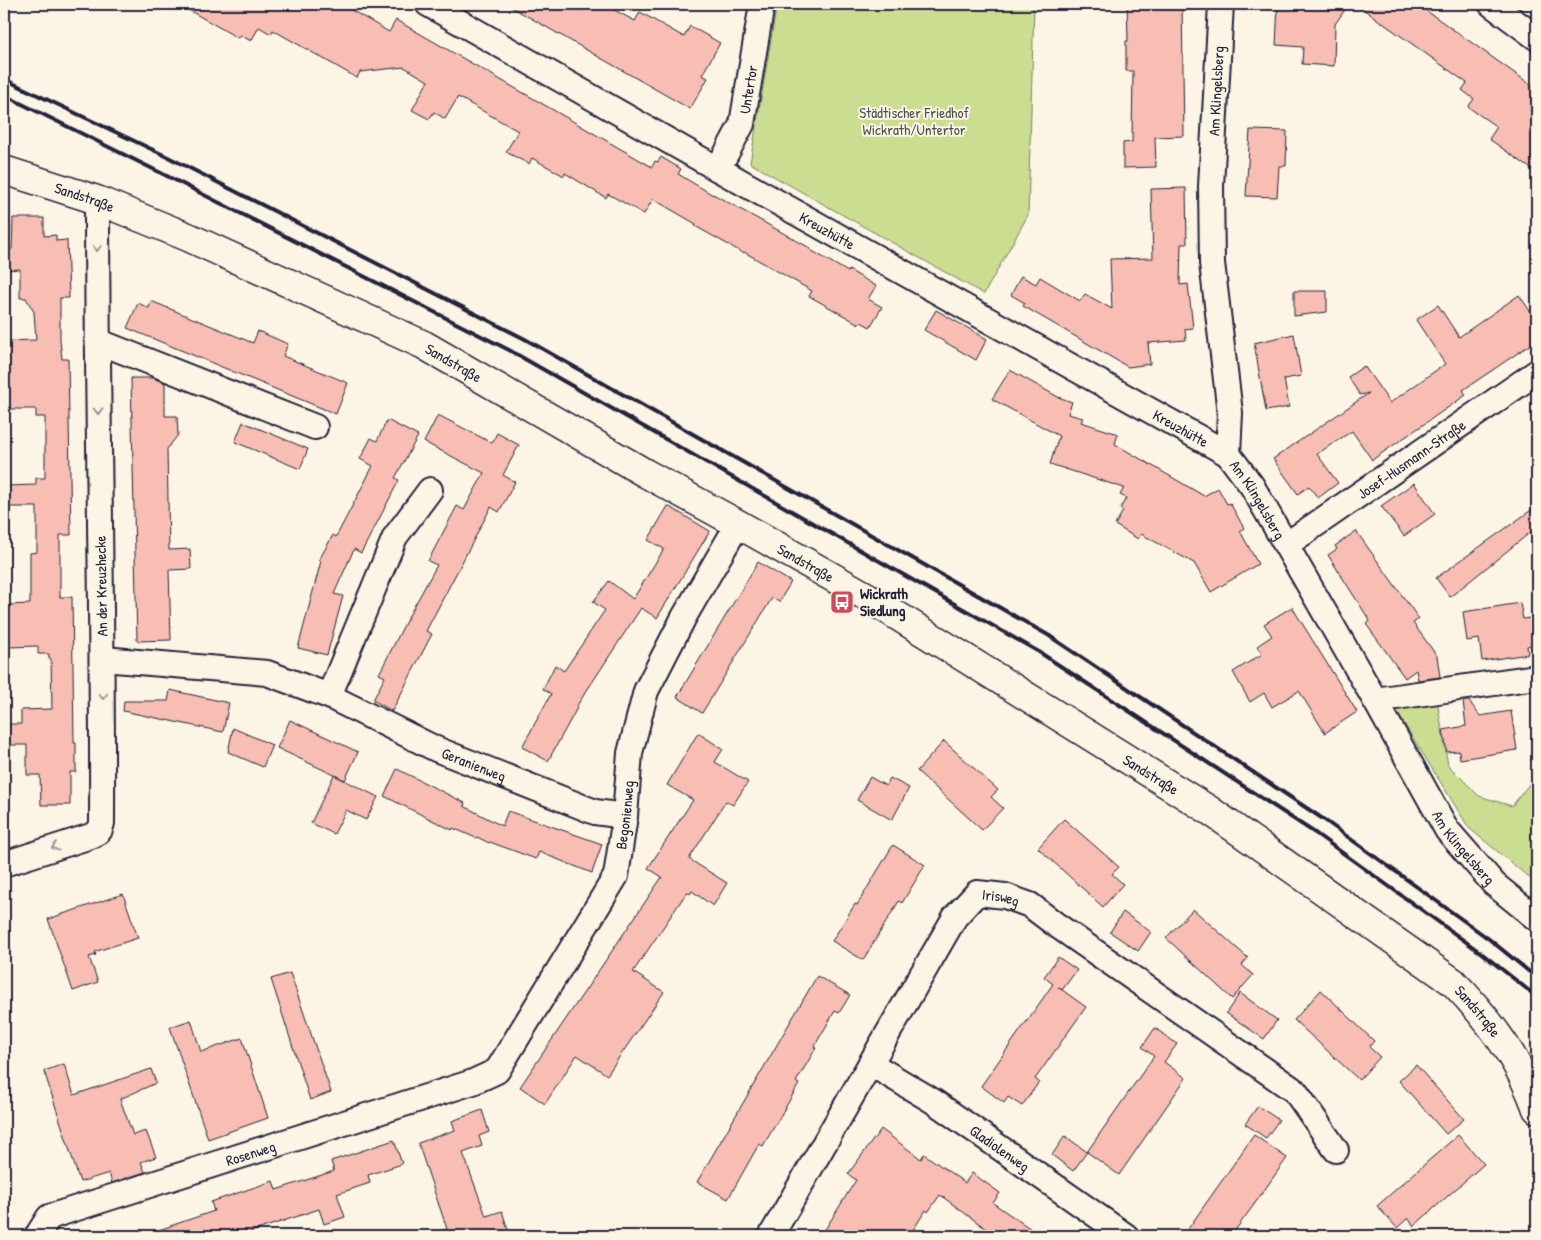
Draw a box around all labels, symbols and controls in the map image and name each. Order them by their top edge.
street label: Am Klingelsberg [1203,45,1229,136]
street label: Untertor [733,63,762,115]
park label: Städtischer Friedhof Wickrath/Untertor [859,102,969,140]
street label: Sandstraße [52,177,118,217]
street label: Kreuzhütte [796,206,859,254]
one-way arrow [92,245,102,253]
street label: Sandstraße [422,338,486,387]
street label: Kreuzhütte [1149,404,1213,452]
one-way arrow [93,407,104,415]
street label: Josef-Husmann-Straße [1353,414,1469,503]
street label: Am Klingelsberg [1225,455,1291,543]
street label: An der Kreuzhecke [90,535,112,637]
street label: Sandstraße [774,538,838,587]
place label: Wickrath Siedlung [860,583,908,622]
bus stop icon: Wickrath Siedlung [829,589,855,615]
one-way arrow [98,692,108,700]
street label: Geranienweg [439,742,509,786]
street label: Sandstraße [1119,749,1183,799]
street label: Begonienweg [610,779,638,851]
street label: Am Klingelsberg [1428,807,1501,889]
one-way arrow [51,842,60,852]
street label: Irisweg [981,883,1023,911]
street label: Sandstraße [1450,980,1506,1041]
street label: Gladiolenweg [966,1120,1034,1176]
street label: Rosenweg [223,1135,278,1171]

